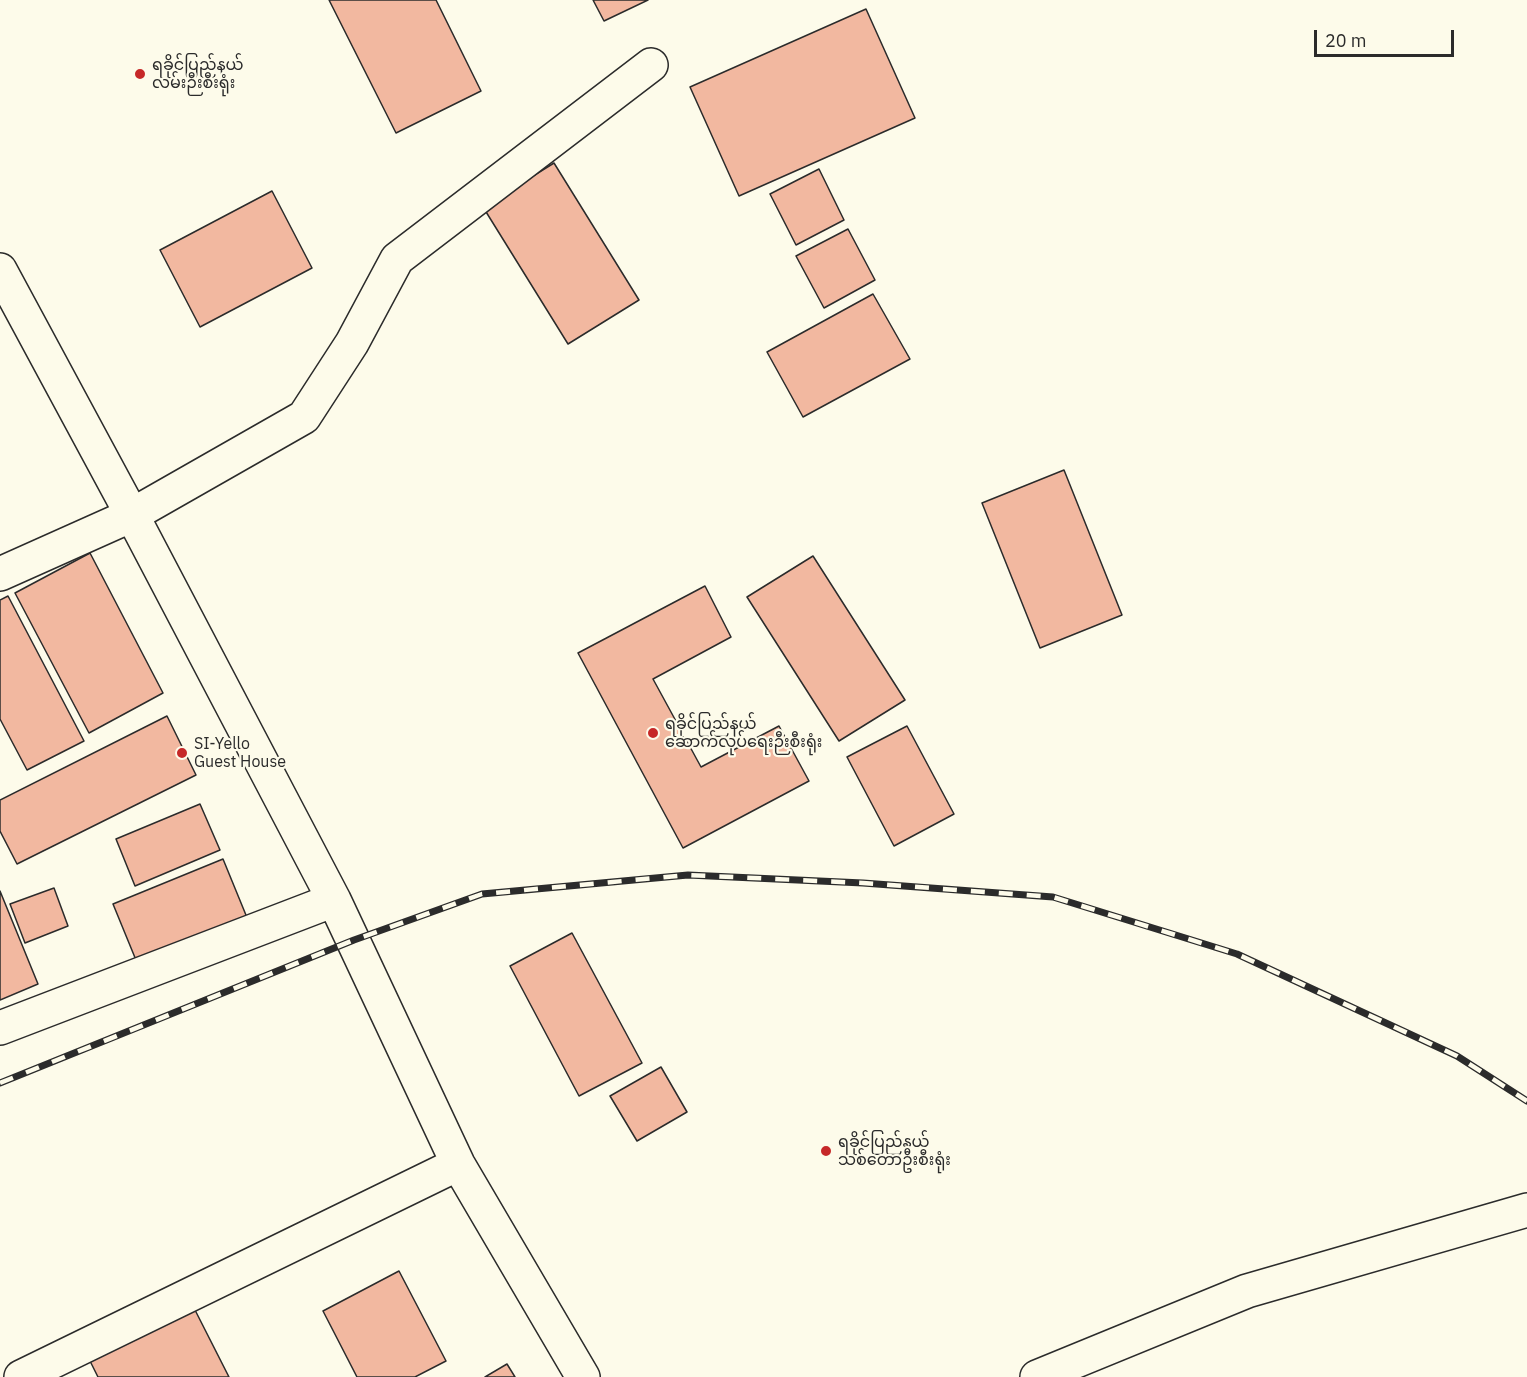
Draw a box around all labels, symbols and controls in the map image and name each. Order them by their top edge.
scale bar [1317,18,1456,56]
text: 20 m [1325,29,1367,52]
place label: ရခိုင်ပြည်နယ် လမ်းဉီးစီးရုံး [152,55,244,93]
marker: ရခိုင်ပြည်နယ် လမ်းဉီးစီးရုံး [133,67,147,81]
place label: ရခိုင်ပြည်နယ် ဆောက်လုပ်ရေးဉီးစီးရုံး [665,714,822,752]
marker: ရခိုင်ပြည်နယ် ဆောက်လုပ်ရေးဉီးစီးရုံး [646,726,660,740]
place label: SI-Yello Guest House [194,734,286,772]
marker: SI-Yello Guest House [175,746,189,760]
place label: ရခိုင်ပြည်နယ် သစ်တောဦးစီးရုံး [838,1132,951,1170]
marker: ရခိုင်ပြည်နယ် သစ်တောဦးစီးရုံး [819,1144,833,1158]

